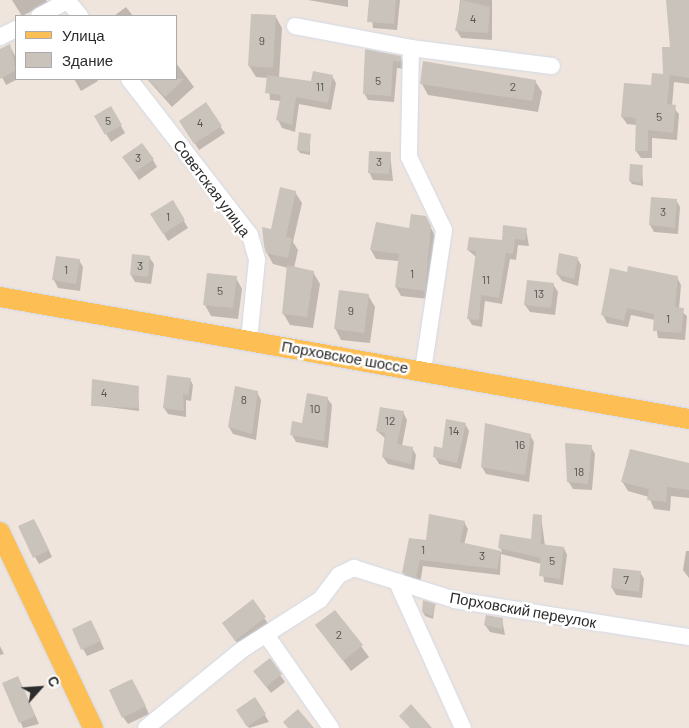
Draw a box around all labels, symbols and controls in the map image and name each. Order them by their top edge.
house number: 4 [470,12,476,26]
legend [15,15,178,80]
text: Улица [62,26,105,44]
house number: 9 [259,34,265,48]
text: Здание [62,51,113,69]
house number: 5 [375,74,381,88]
house number: 11 [316,80,324,94]
house number: 2 [510,80,516,94]
house number: 5 [656,110,662,124]
house number: 5 [105,114,111,128]
house number: 4 [197,116,203,130]
street label: Советская улица [170,136,254,240]
house number: 3 [135,151,141,165]
house number: 3 [376,155,382,169]
house number: 3 [660,205,666,219]
house number: 1 [166,210,170,224]
house number: 3 [137,259,143,273]
house number: 1 [64,263,68,277]
house number: 1 [410,267,414,281]
house number: 11 [482,273,490,287]
house number: 5 [217,284,223,298]
house number: 13 [534,287,544,301]
house number: 9 [348,304,354,318]
house number: 1 [666,312,670,326]
street label: Порховское шоссе [280,337,410,377]
house number: 4 [101,386,107,400]
house number: 8 [241,393,247,407]
house number: 10 [310,402,320,416]
house number: 12 [385,414,395,428]
house number: 14 [449,424,459,438]
house number: 16 [515,438,525,452]
house number: 18 [574,465,584,479]
house number: 1 [421,543,425,557]
house number: 3 [479,549,485,563]
house number: 5 [549,554,555,568]
house number: 7 [623,573,629,587]
street label: Порховский переулок [448,588,598,632]
house number: 2 [336,628,342,642]
north arrow [15,663,65,713]
text: С [44,673,64,689]

